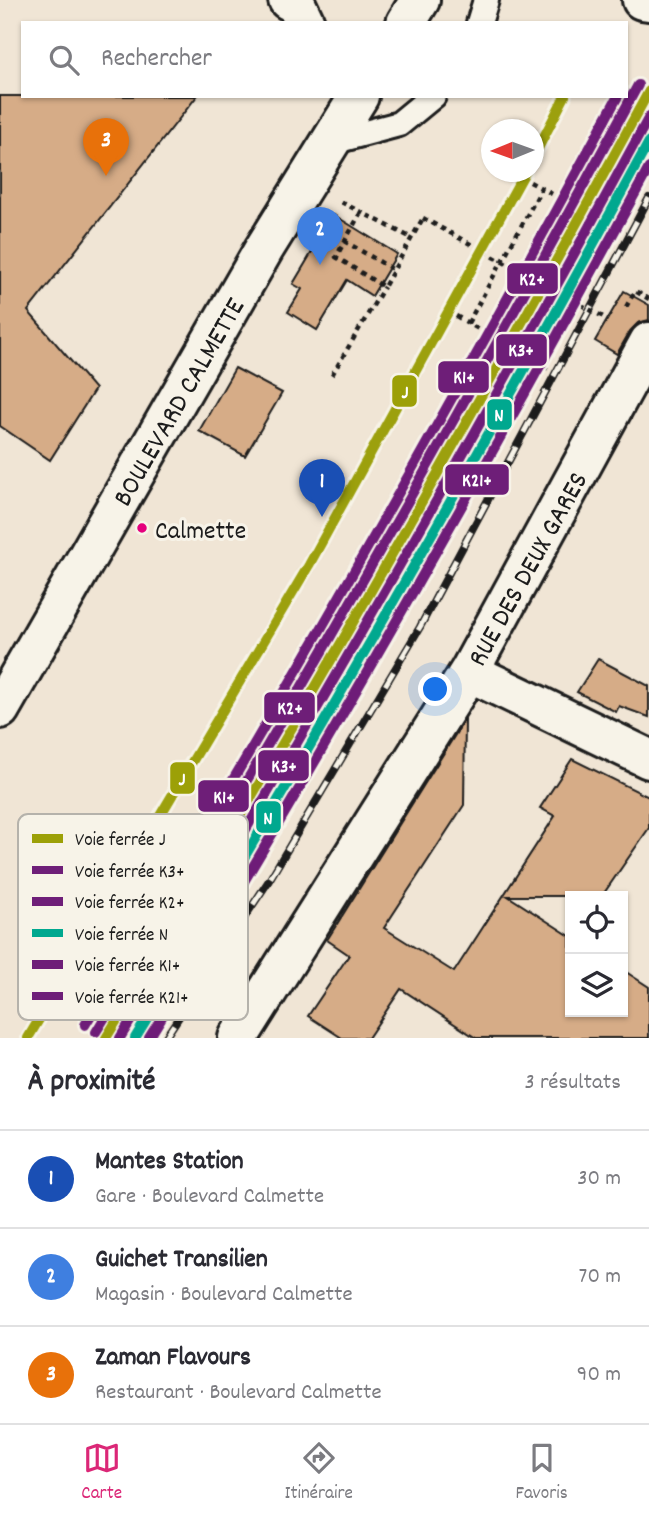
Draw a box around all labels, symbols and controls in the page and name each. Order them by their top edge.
search box [21,21,628,98]
icon: search [45,41,83,79]
text: Rechercher [101,41,212,78]
pin: 3 [83,118,129,176]
north arrow [481,119,544,182]
pin: 2 [297,207,343,265]
line badge: K2+ [506,262,559,295]
text: K2+ [519,268,545,295]
street label: BOULEVARD CALMETTE [105,291,258,515]
line badge: K3+ [495,333,548,367]
text: K3+ [508,339,534,366]
line badge: K1+ [437,360,490,394]
text: K1+ [453,366,475,393]
line badge: J [391,374,418,408]
text: J [402,381,409,408]
line badge: N [486,398,513,431]
text: N [494,404,504,431]
pin: 1 [299,459,345,517]
line badge: K21+ [444,463,510,496]
street label: RUE DES DEUX GARES [460,466,601,675]
text: K21+ [462,469,492,496]
place label: Calmette [155,514,246,551]
marker: Calmette [135,521,149,535]
your location [418,672,452,706]
line badge: K2+ [263,691,316,724]
text: K2+ [277,697,303,724]
line badge: K3+ [257,749,310,782]
text: K3+ [271,755,297,782]
line badge: J [169,761,196,795]
text: J [179,768,186,795]
line badge: K1+ [197,779,250,813]
text: K1+ [213,786,235,813]
line badge: N [255,800,282,834]
text: N [263,807,273,834]
legend [18,814,248,1020]
text: Voie ferrée J [75,828,166,855]
text: Voie ferrée K3+ [75,860,185,887]
text: Voie ferrée K2+ [75,891,184,918]
map controls [565,891,628,1017]
button: locate [565,891,628,954]
text: Voie ferrée N [75,923,168,950]
text: Voie ferrée K1+ [75,954,180,981]
button: layers [565,954,628,1017]
text: Voie ferrée K21+ [75,986,189,1013]
text: À proximité [28,1062,155,1105]
text: 3 résultats [525,1067,621,1100]
text: Mantes Station [95,1144,244,1181]
text: 1 [48,1163,54,1196]
text: 30 m [577,1163,621,1196]
text: Gare · Boulevard Calmette [95,1181,324,1214]
text: Guichet Transilien [95,1242,268,1279]
text: 2 [46,1261,56,1294]
text: 70 m [579,1261,621,1294]
text: Magasin · Boulevard Calmette [95,1279,353,1312]
text: Zaman Flavours [95,1340,251,1377]
text: 3 [46,1359,56,1392]
text: 90 m [577,1359,621,1392]
text: Restaurant · Boulevard Calmette [95,1377,382,1410]
tab: Carte [81,1439,122,1508]
tab: Itinéraire [285,1439,353,1508]
tab: Favoris [515,1439,568,1508]

